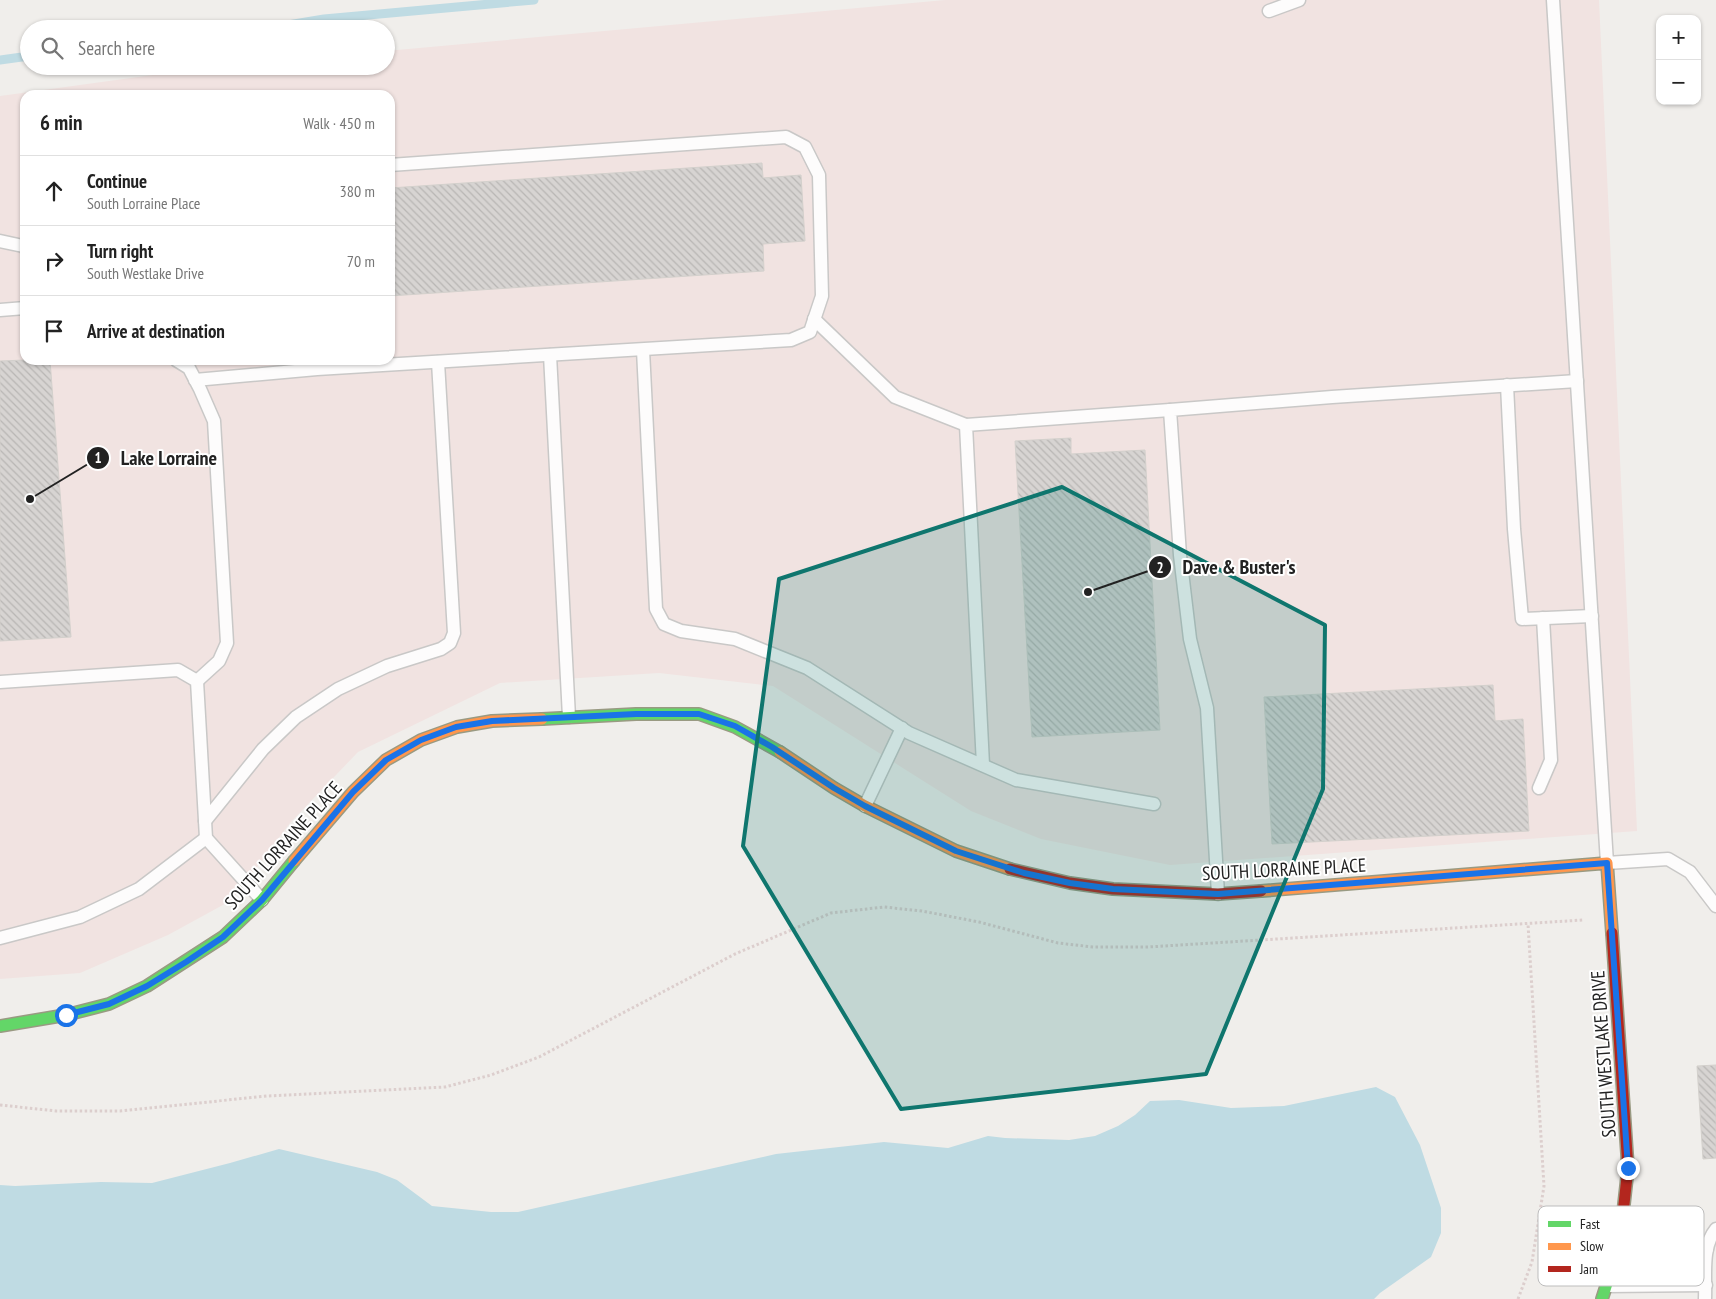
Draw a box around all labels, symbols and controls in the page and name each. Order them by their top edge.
map controls [1656,15,1701,105]
button: + [1656,15,1701,60]
search box [20,20,395,75]
icon: search [38,34,66,62]
text: Search here [78,36,155,60]
button: − [1656,60,1701,105]
text: 6 min [40,109,82,136]
text: Walk · 450 m [303,113,375,133]
text: Continue [87,169,147,193]
icon: ahead [40,177,68,205]
text: 380 m [340,181,375,201]
text: South Lorraine Place [87,193,200,213]
text: Turn right [87,239,153,263]
icon: right [40,247,68,275]
text: 70 m [347,251,375,271]
text: South Westlake Drive [87,263,204,283]
icon: arrive [40,317,68,345]
text: Arrive at destination [87,319,225,343]
callout: Lake Lorraine [85,440,227,475]
text: Lake Lorraine [121,445,217,471]
text: 1 [94,448,102,467]
callout: Dave & Buster's [1148,550,1306,585]
text: Dave & Buster's [1182,554,1296,580]
text: 2 [1156,558,1164,577]
street label: SOUTH LORRAINE PLACE [219,776,347,914]
street label: SOUTH LORRAINE PLACE [1201,853,1367,885]
street label: SOUTH WESTLAKE DRIVE [1585,970,1621,1138]
route start [55,1004,78,1027]
route end [1617,1157,1640,1180]
legend [1538,1206,1704,1286]
text: Fast [1580,1215,1600,1233]
text: Slow [1580,1237,1604,1255]
text: Jam [1579,1260,1598,1278]

